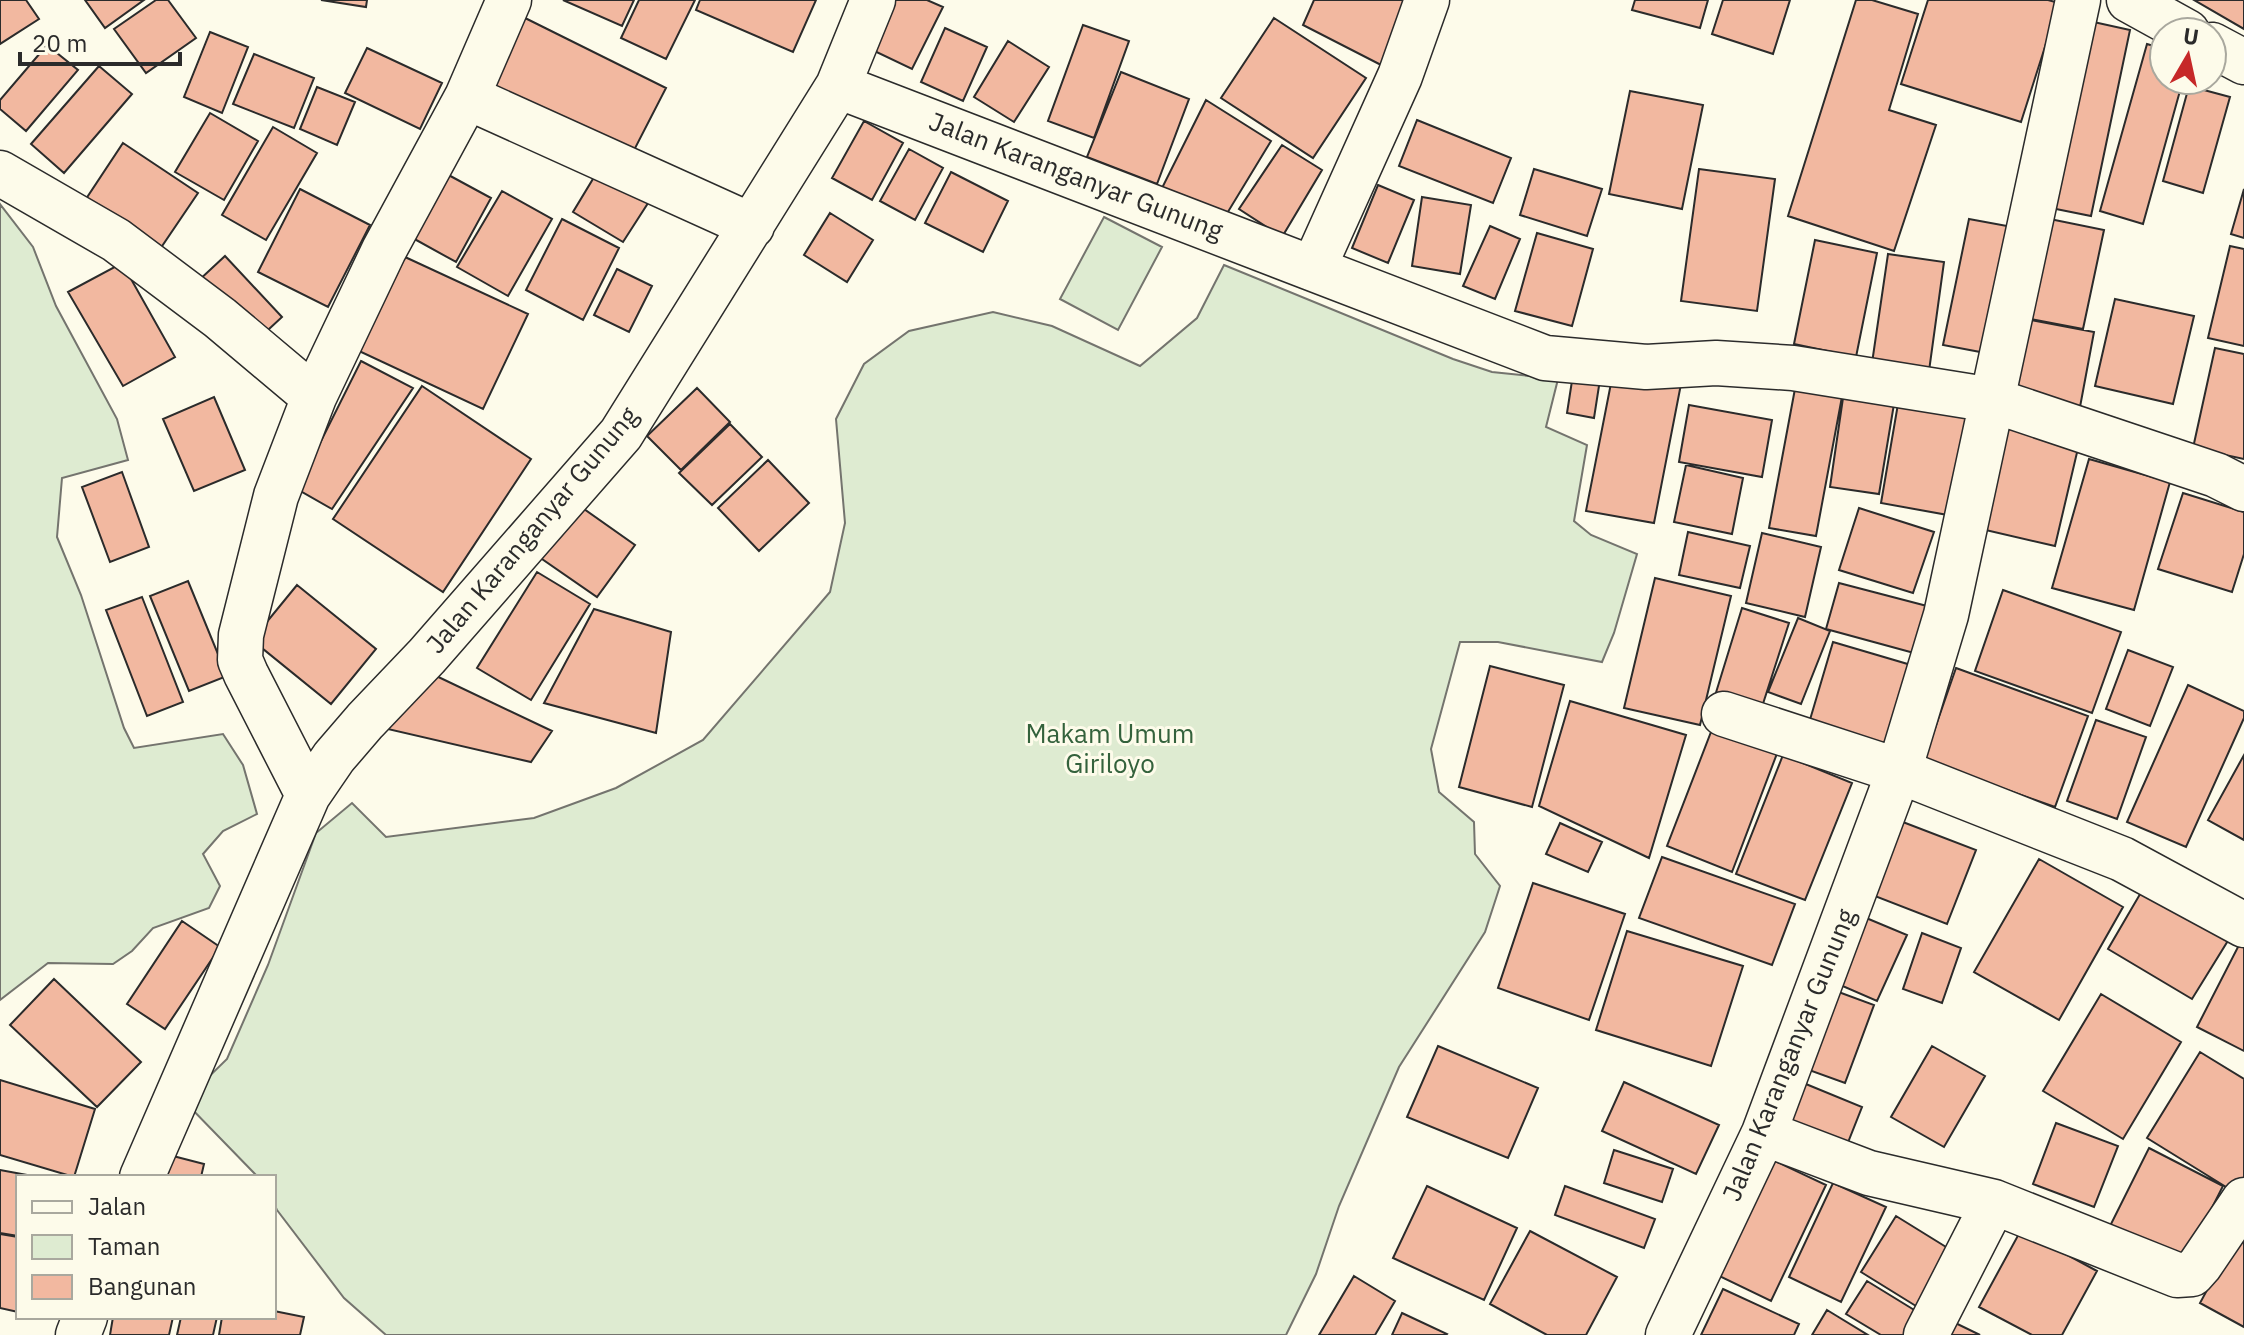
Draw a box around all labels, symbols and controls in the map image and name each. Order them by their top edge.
scale bar [20,16,180,66]
north arrow [2148,16,2228,96]
text: U [2181,20,2201,51]
text: 20 m [32,27,87,59]
street label: Jalan Karanganyar Gunung [925,103,1228,247]
street label: Jalan Karanganyar Gunung [418,399,645,660]
park label: Makam Umum Giriloyo [1025,716,1195,780]
street label: Jalan Karanganyar Gunung [1714,903,1862,1206]
legend [16,1175,276,1319]
text: Jalan [88,1190,146,1222]
text: Taman [88,1230,160,1262]
text: Bangunan [88,1270,196,1302]

